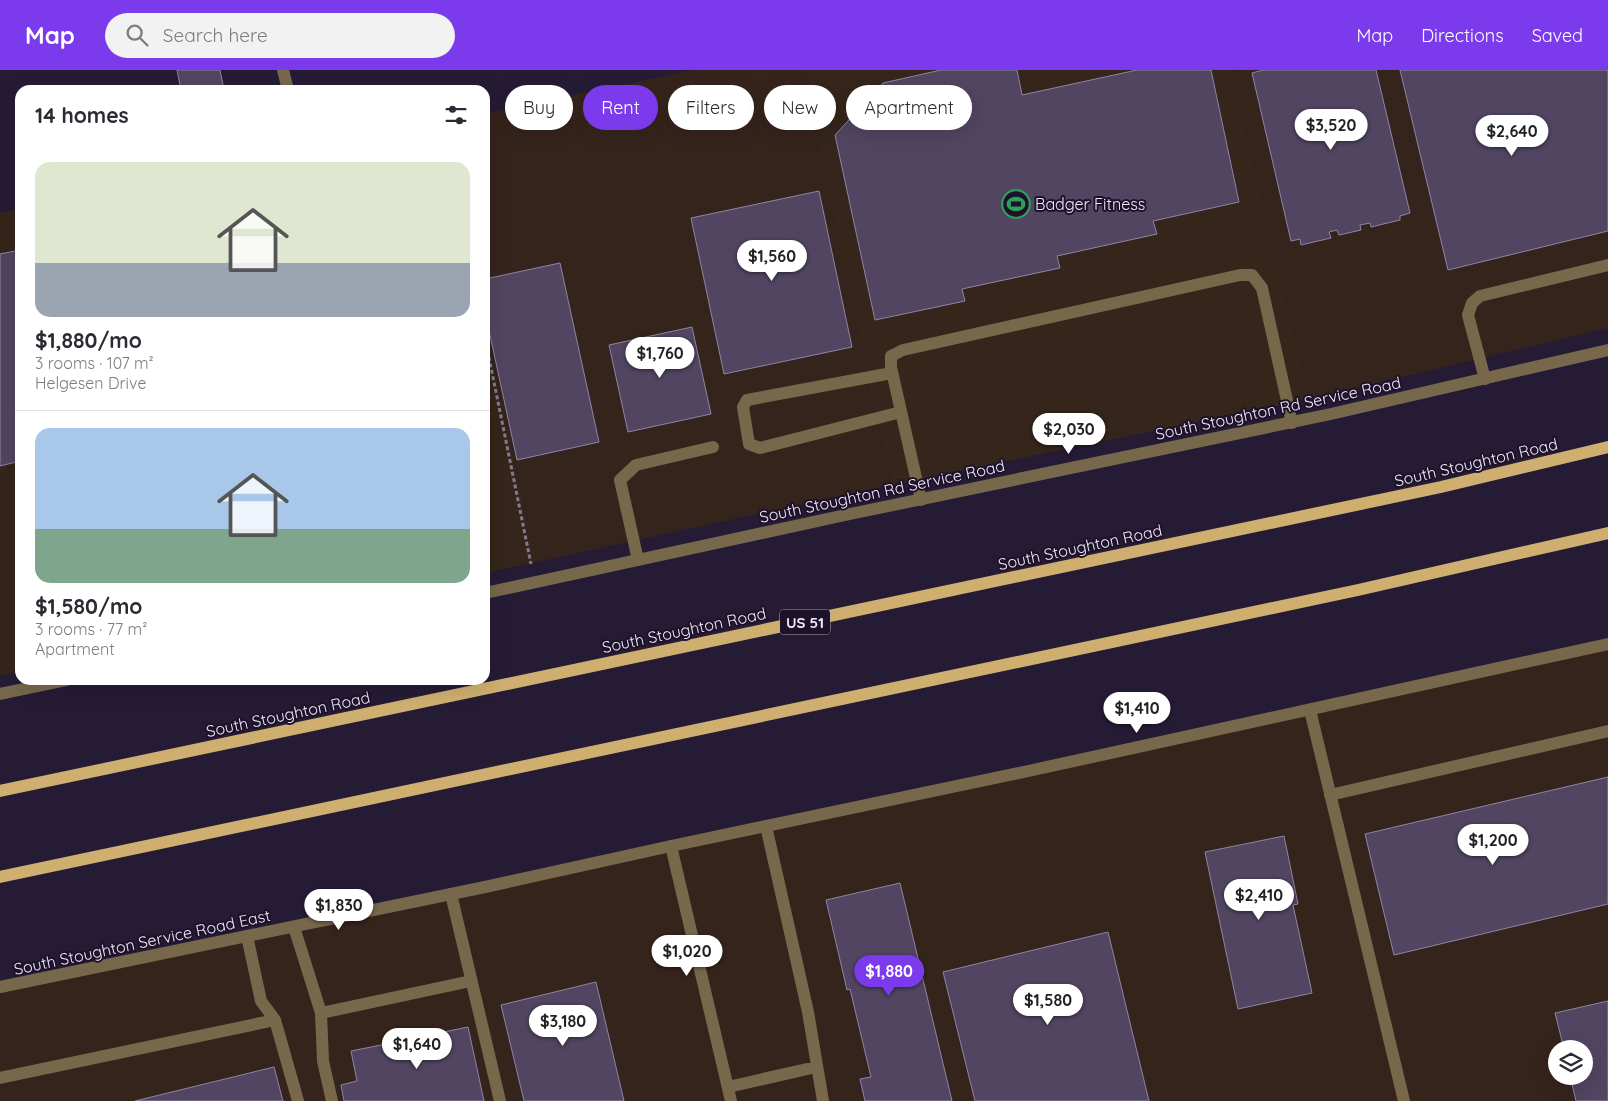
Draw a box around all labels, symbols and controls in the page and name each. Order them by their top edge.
search box [105,13,455,58]
text: Map [25,20,75,50]
icon: search [123,21,151,49]
text: Search here [163,23,268,47]
text: Map [1356,24,1393,47]
text: Directions [1421,24,1504,47]
text: Saved [1532,24,1583,47]
chip: Buy [505,85,573,130]
chip: Rent [583,85,658,130]
chip: Filters [668,85,754,130]
chip: New [764,85,836,130]
chip: Apartment [846,85,972,130]
icon: filters [442,101,470,129]
text: 14 homes [35,102,129,128]
pin: $3,520 [1290,108,1372,151]
pin: $2,640 [1471,114,1553,157]
text: $3,520 [1306,115,1356,135]
text: $2,640 [1486,121,1538,141]
sports icon: Badger Fitness [1001,189,1031,219]
place label: Badger Fitness [1035,194,1145,214]
icon: home [208,195,298,285]
pin: $1,560 [731,240,813,282]
text: $1,560 [748,246,796,266]
text: $1,880/mo [35,327,142,353]
pin: $1,760 [619,336,701,379]
text: $1,760 [636,343,684,363]
text: 3 rooms · 107 m² [35,353,154,373]
street label: South Stoughton Rd Service Road [1154,372,1402,444]
text: Helgesen Drive [35,373,146,393]
pin: $2,030 [1028,412,1110,455]
text: $2,030 [1043,419,1095,439]
street label: South Stoughton Road [1392,433,1560,491]
street label: South Stoughton Rd Service Road [758,455,1006,527]
icon: home [208,460,298,550]
street label: South Stoughton Road [996,520,1164,574]
text: $1,580/mo [35,593,142,619]
street label: South Stoughton Road [600,603,768,657]
road number: US 51 [780,610,830,634]
text: 3 rooms · 77 m² [35,619,147,639]
text: Apartment [35,639,115,659]
street label: South Stoughton Road [204,687,372,741]
pin: $1,410 [1096,692,1178,734]
text: $1,410 [1114,698,1160,718]
pin: $1,200 [1452,824,1534,866]
text: $1,200 [1469,830,1517,850]
pin: $2,410 [1218,878,1300,921]
text: $2,410 [1235,885,1283,905]
pin: $1,830 [298,888,380,931]
text: $1,830 [315,895,363,915]
street label: South Stoughton Service Road East [12,905,272,979]
pin: $1,020 [646,934,728,977]
text: $1,020 [663,941,711,961]
pin: $1,880 [848,954,930,997]
text: $1,880 [865,961,913,981]
pin: $1,580 [1007,984,1089,1026]
text: $1,580 [1024,990,1072,1010]
pin: $3,180 [522,1004,604,1047]
text: $3,180 [540,1011,586,1031]
pin: $1,640 [376,1028,458,1070]
text: $1,640 [393,1034,441,1054]
map controls [1548,1040,1593,1085]
button: layers [1548,1040,1593,1085]

